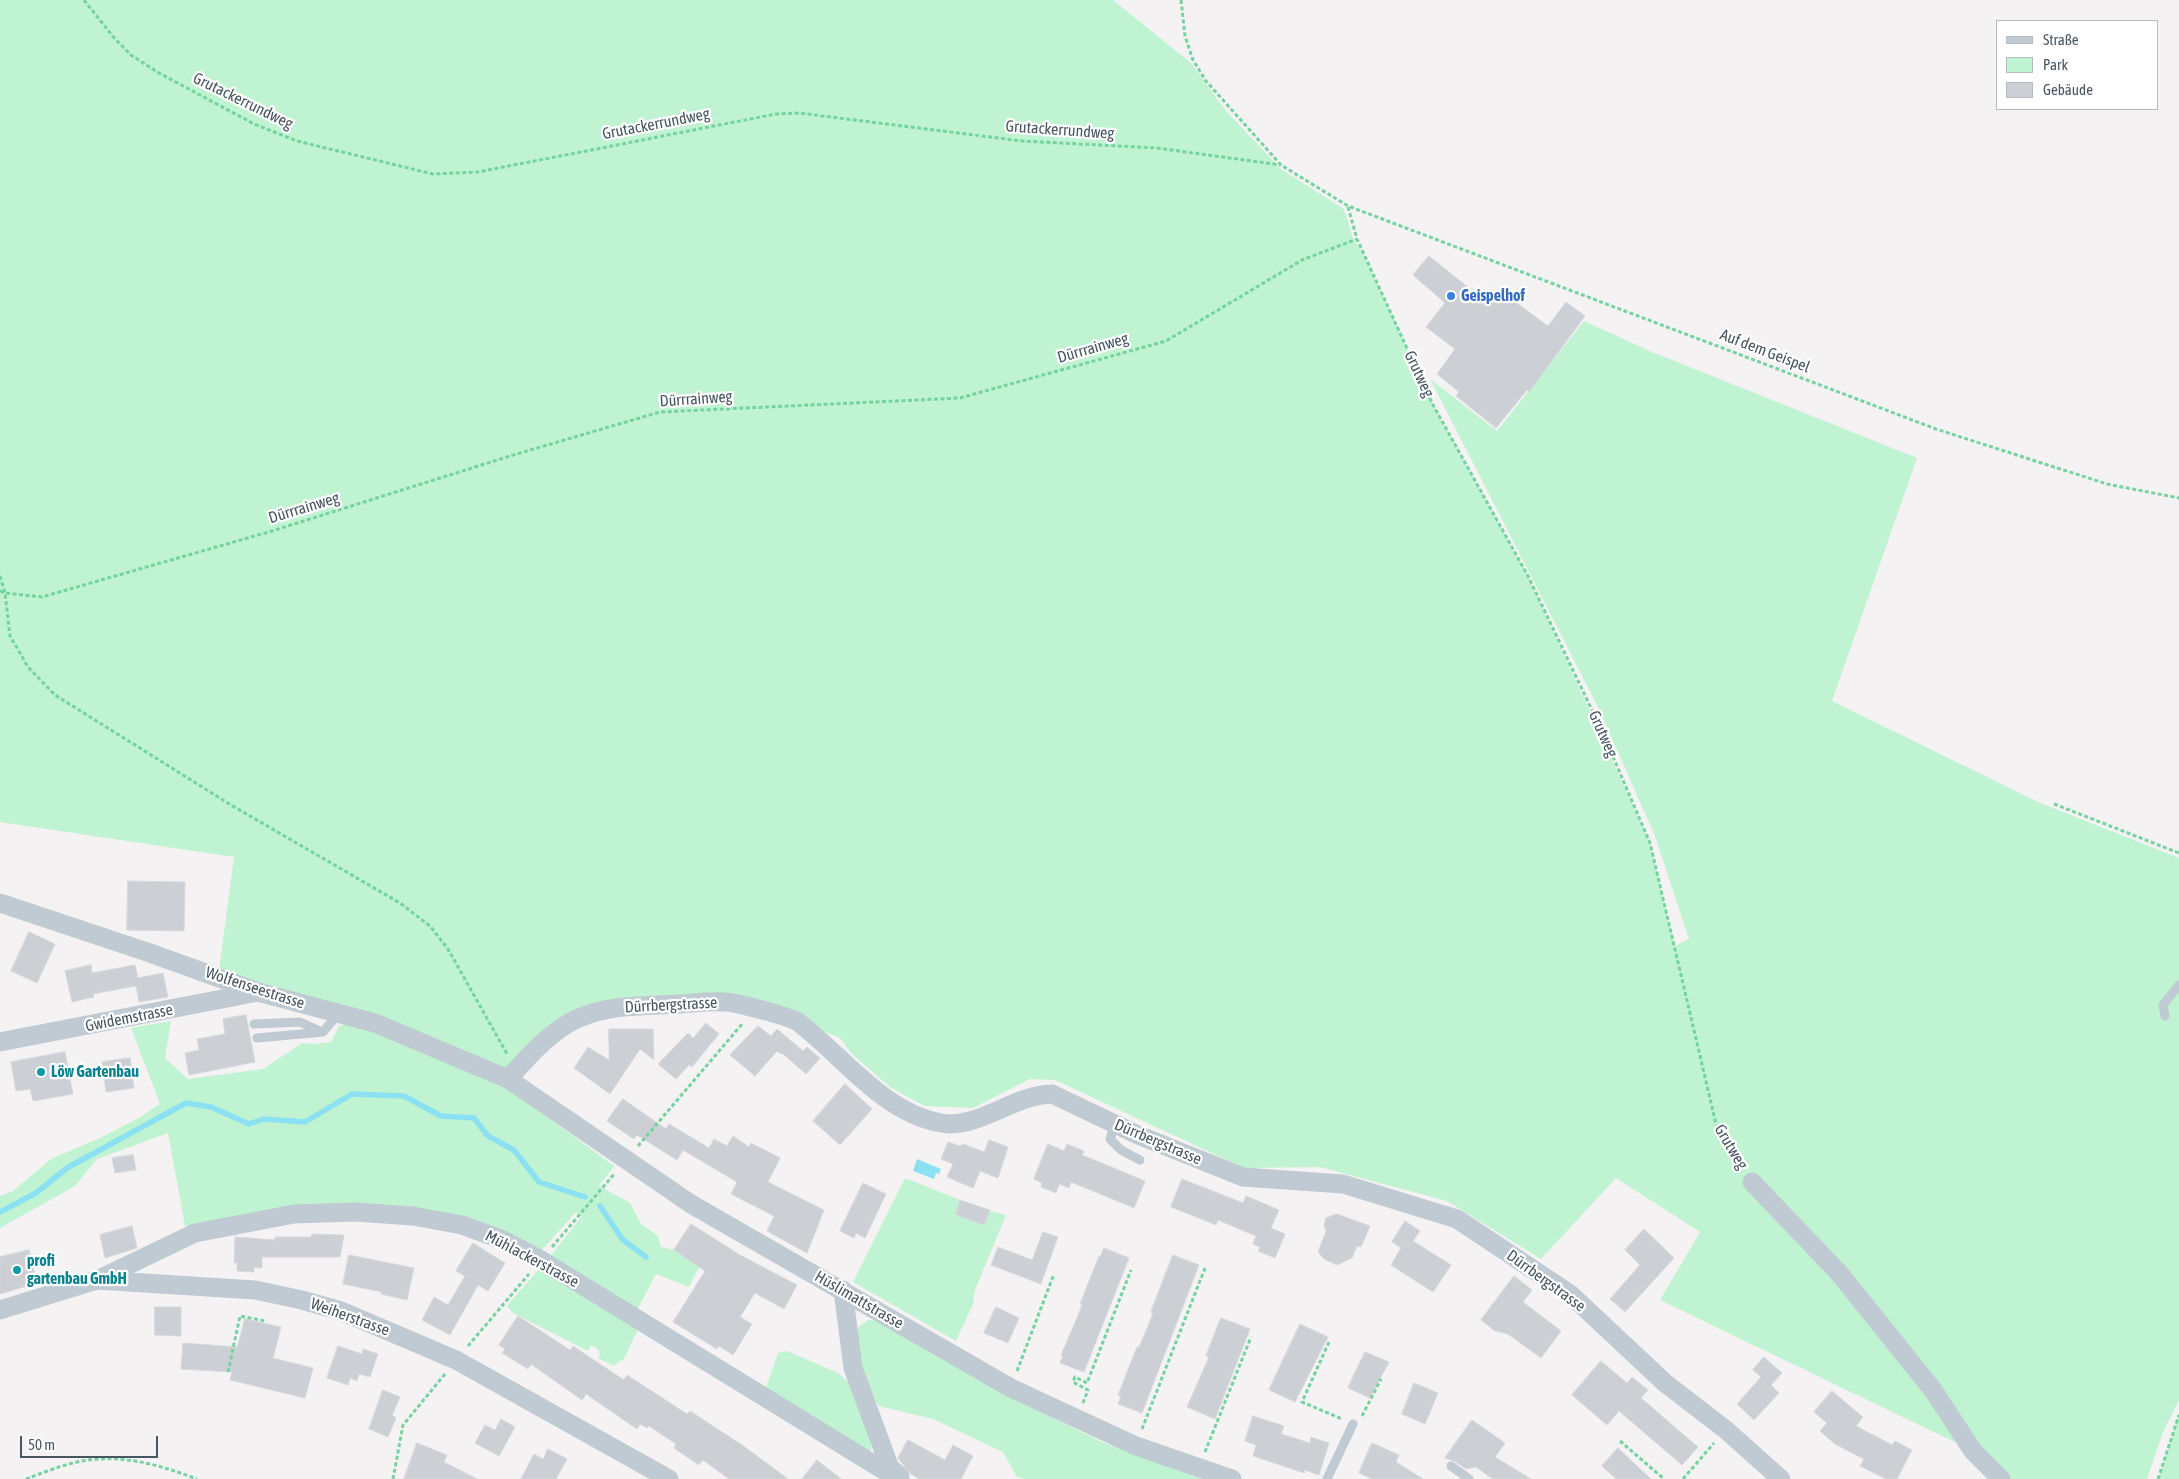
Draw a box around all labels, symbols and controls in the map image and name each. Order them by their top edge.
legend [1996,20,2159,110]
text: Straße [2043,31,2079,48]
text: Park [2043,56,2068,73]
street label: Grutackerrundweg [190,68,296,134]
text: Gebäude [2043,81,2093,98]
street label: Grutackerrundweg [601,104,711,144]
street label: Grutackerrundweg [1005,117,1115,143]
place label: Geispelhof [1461,286,1525,306]
marker: Geispelhof [1445,290,1457,302]
street label: Auf dem Geispel [1717,325,1813,377]
street label: Dürrrainweg [1055,329,1131,367]
street label: Grutweg [1400,348,1438,400]
street label: Dürrrainweg [659,387,733,411]
street label: Dürrrainweg [266,488,342,528]
street label: Grutweg [1584,708,1622,760]
street label: Wolfenseestrasse [203,963,307,1013]
street label: Dürrbergstrasse [624,993,718,1017]
street label: Gwidemstrasse [84,1000,174,1036]
place label: Löw Gartenbau [51,1062,139,1082]
marker: Löw Gartenbau [35,1066,47,1078]
street label: Dürrbergstrasse [1112,1115,1204,1169]
street label: Grutweg [1710,1121,1752,1173]
street label: Mühlackerstrasse [482,1226,582,1292]
street label: Dürrbergstrasse [1503,1246,1589,1316]
place label: profi gartenbau GmbH [27,1251,127,1289]
marker: profi gartenbau GmbH [11,1264,23,1276]
street label: Hüslimattstrasse [811,1267,907,1333]
street label: Weiherstrasse [308,1294,392,1340]
scale bar [22,1426,160,1458]
text: 50 m [28,1436,55,1453]

